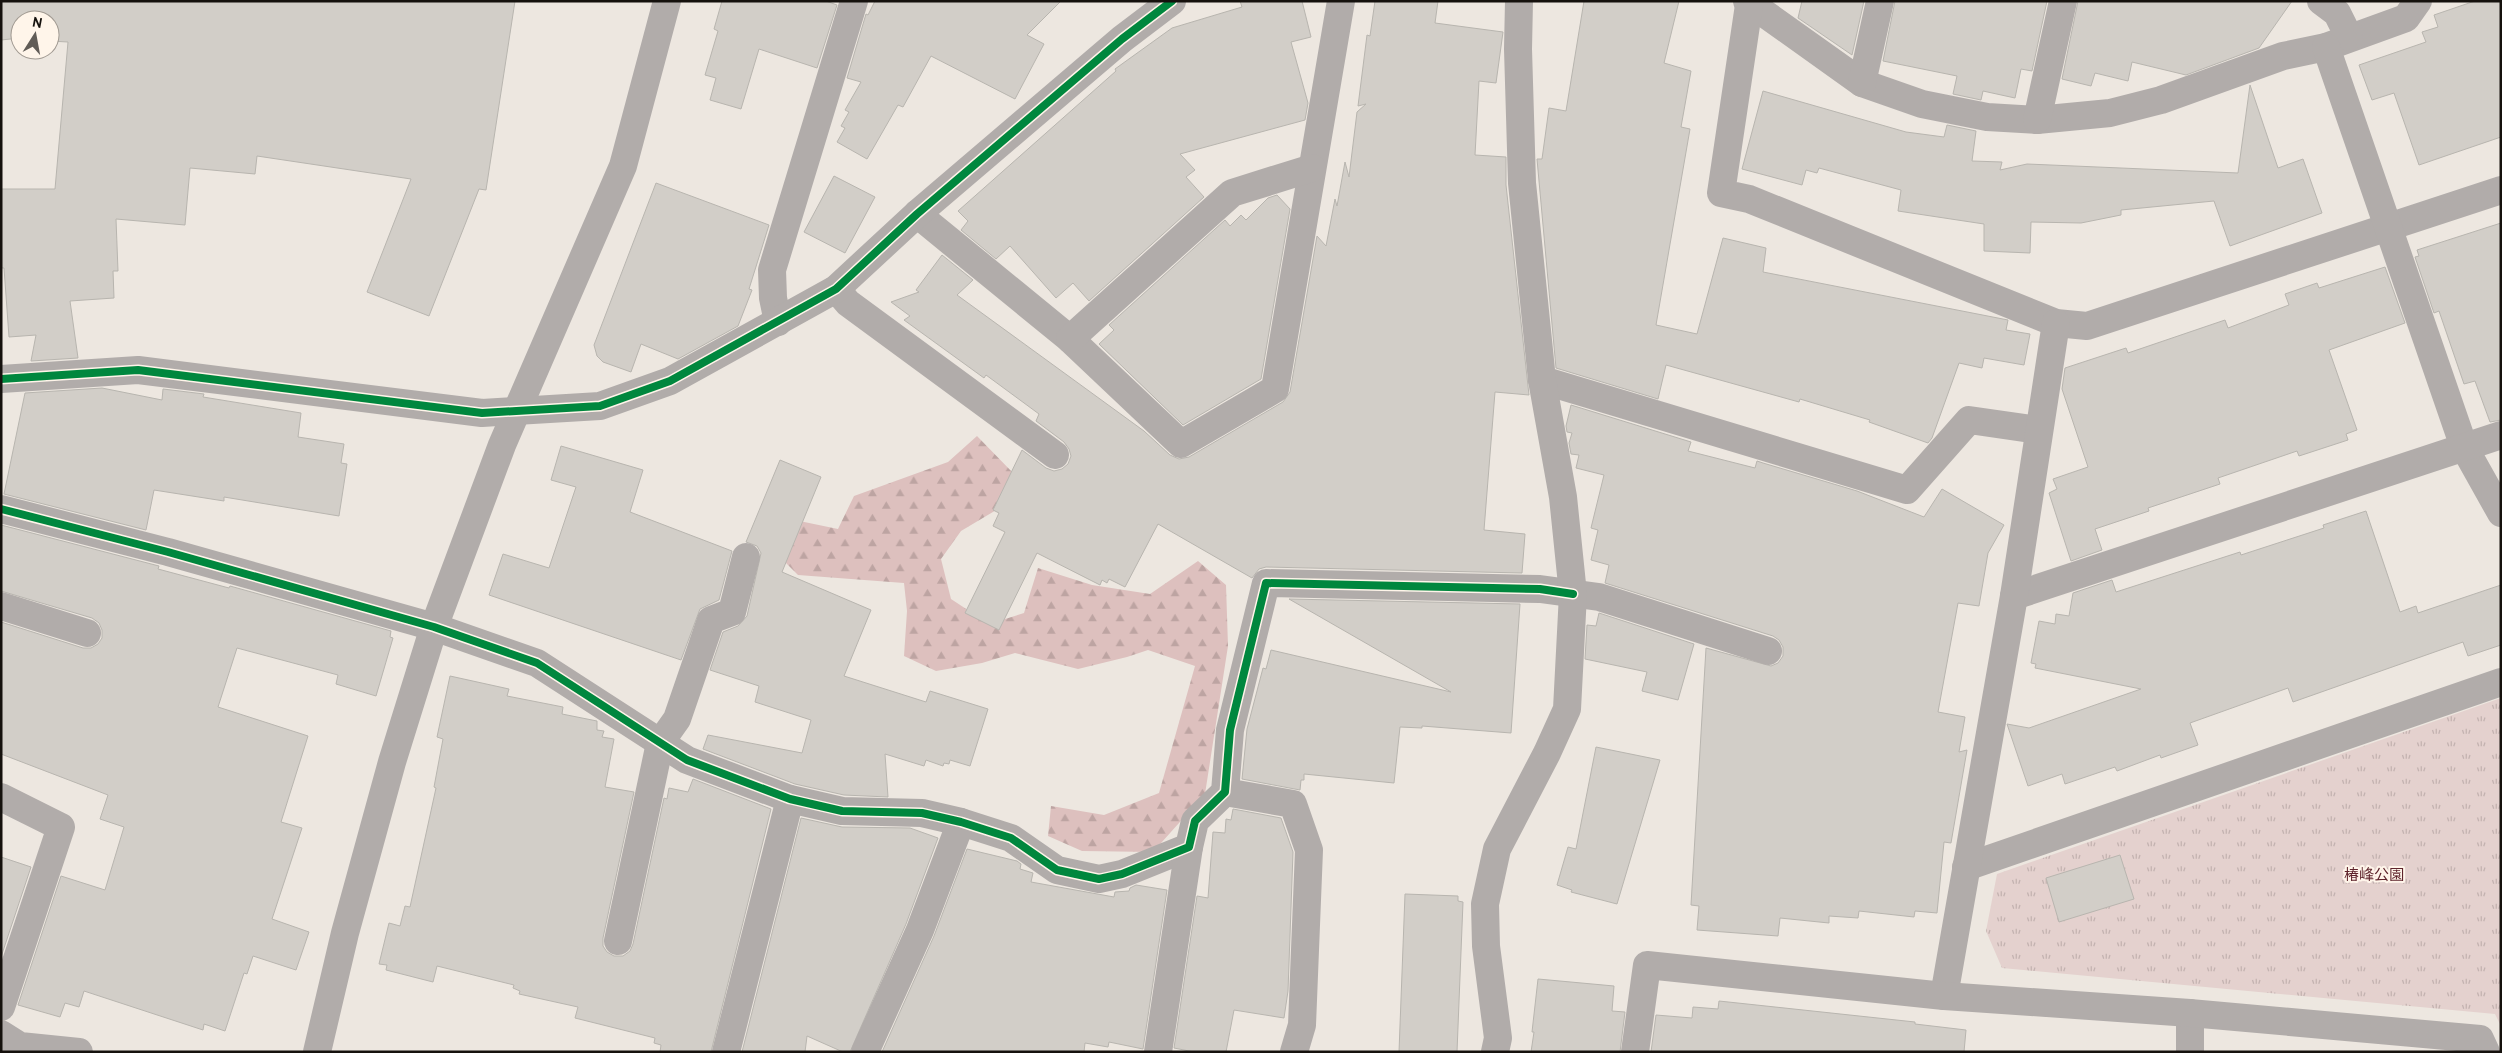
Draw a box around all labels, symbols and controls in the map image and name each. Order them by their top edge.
north arrow [10,10,60,60]
text: N [31,14,44,33]
park label: 椿峰公園 [2344,866,2404,886]

